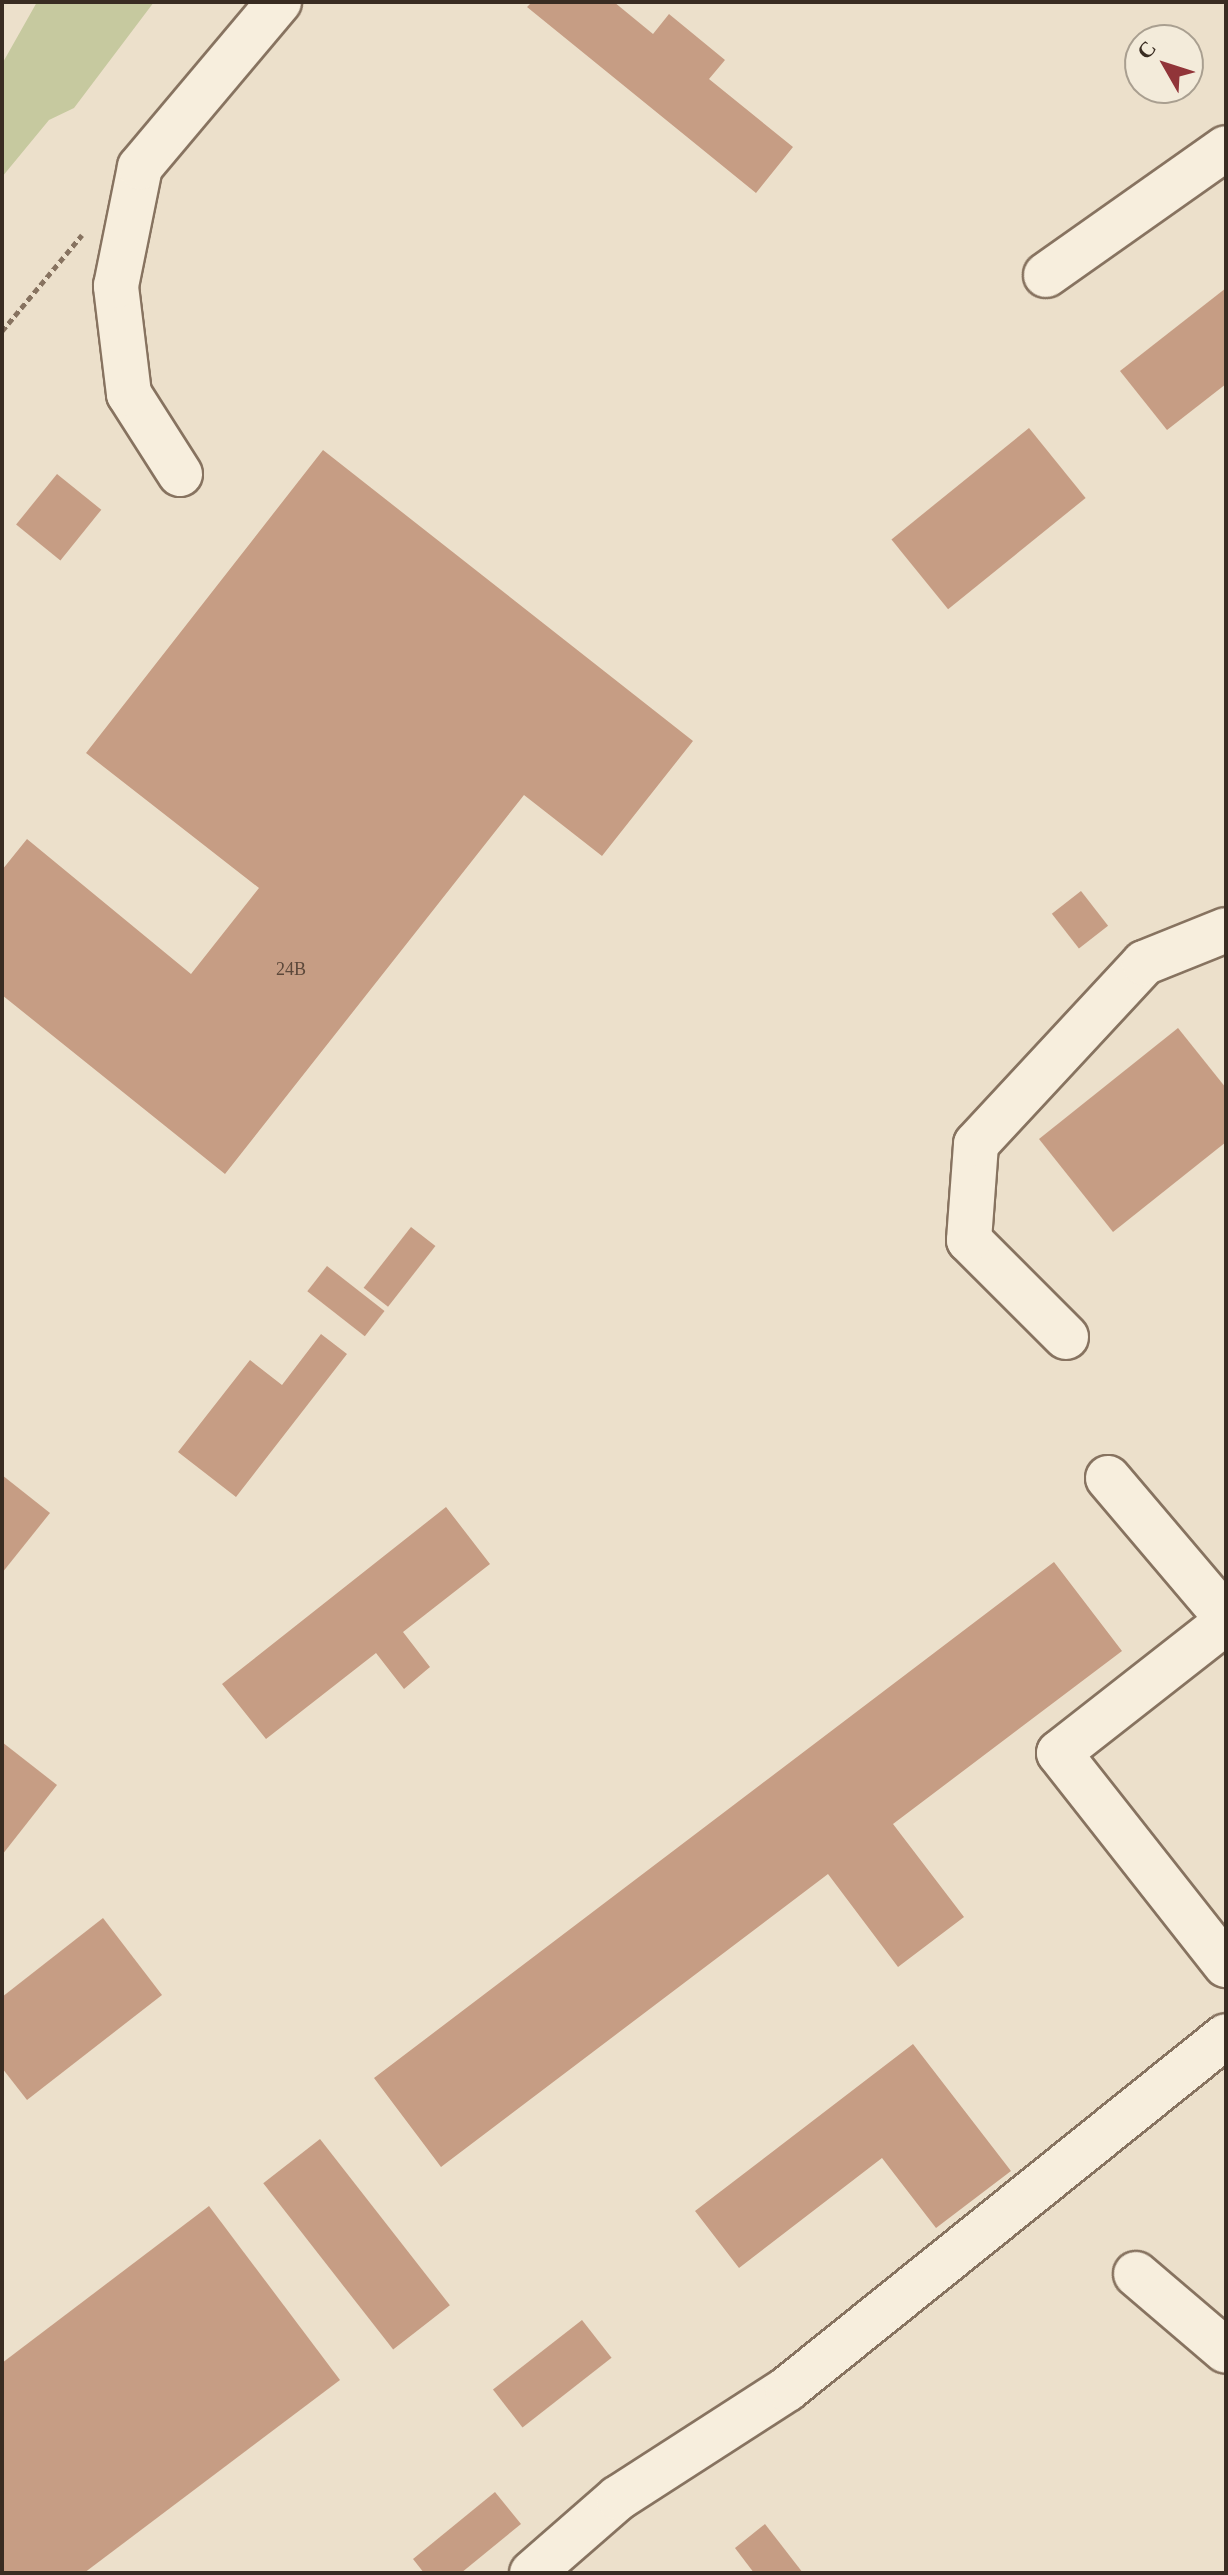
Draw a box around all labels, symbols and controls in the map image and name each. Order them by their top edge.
north arrow [1124,24,1204,104]
text: С [1132,36,1161,64]
house number: 24В [276,958,306,980]

